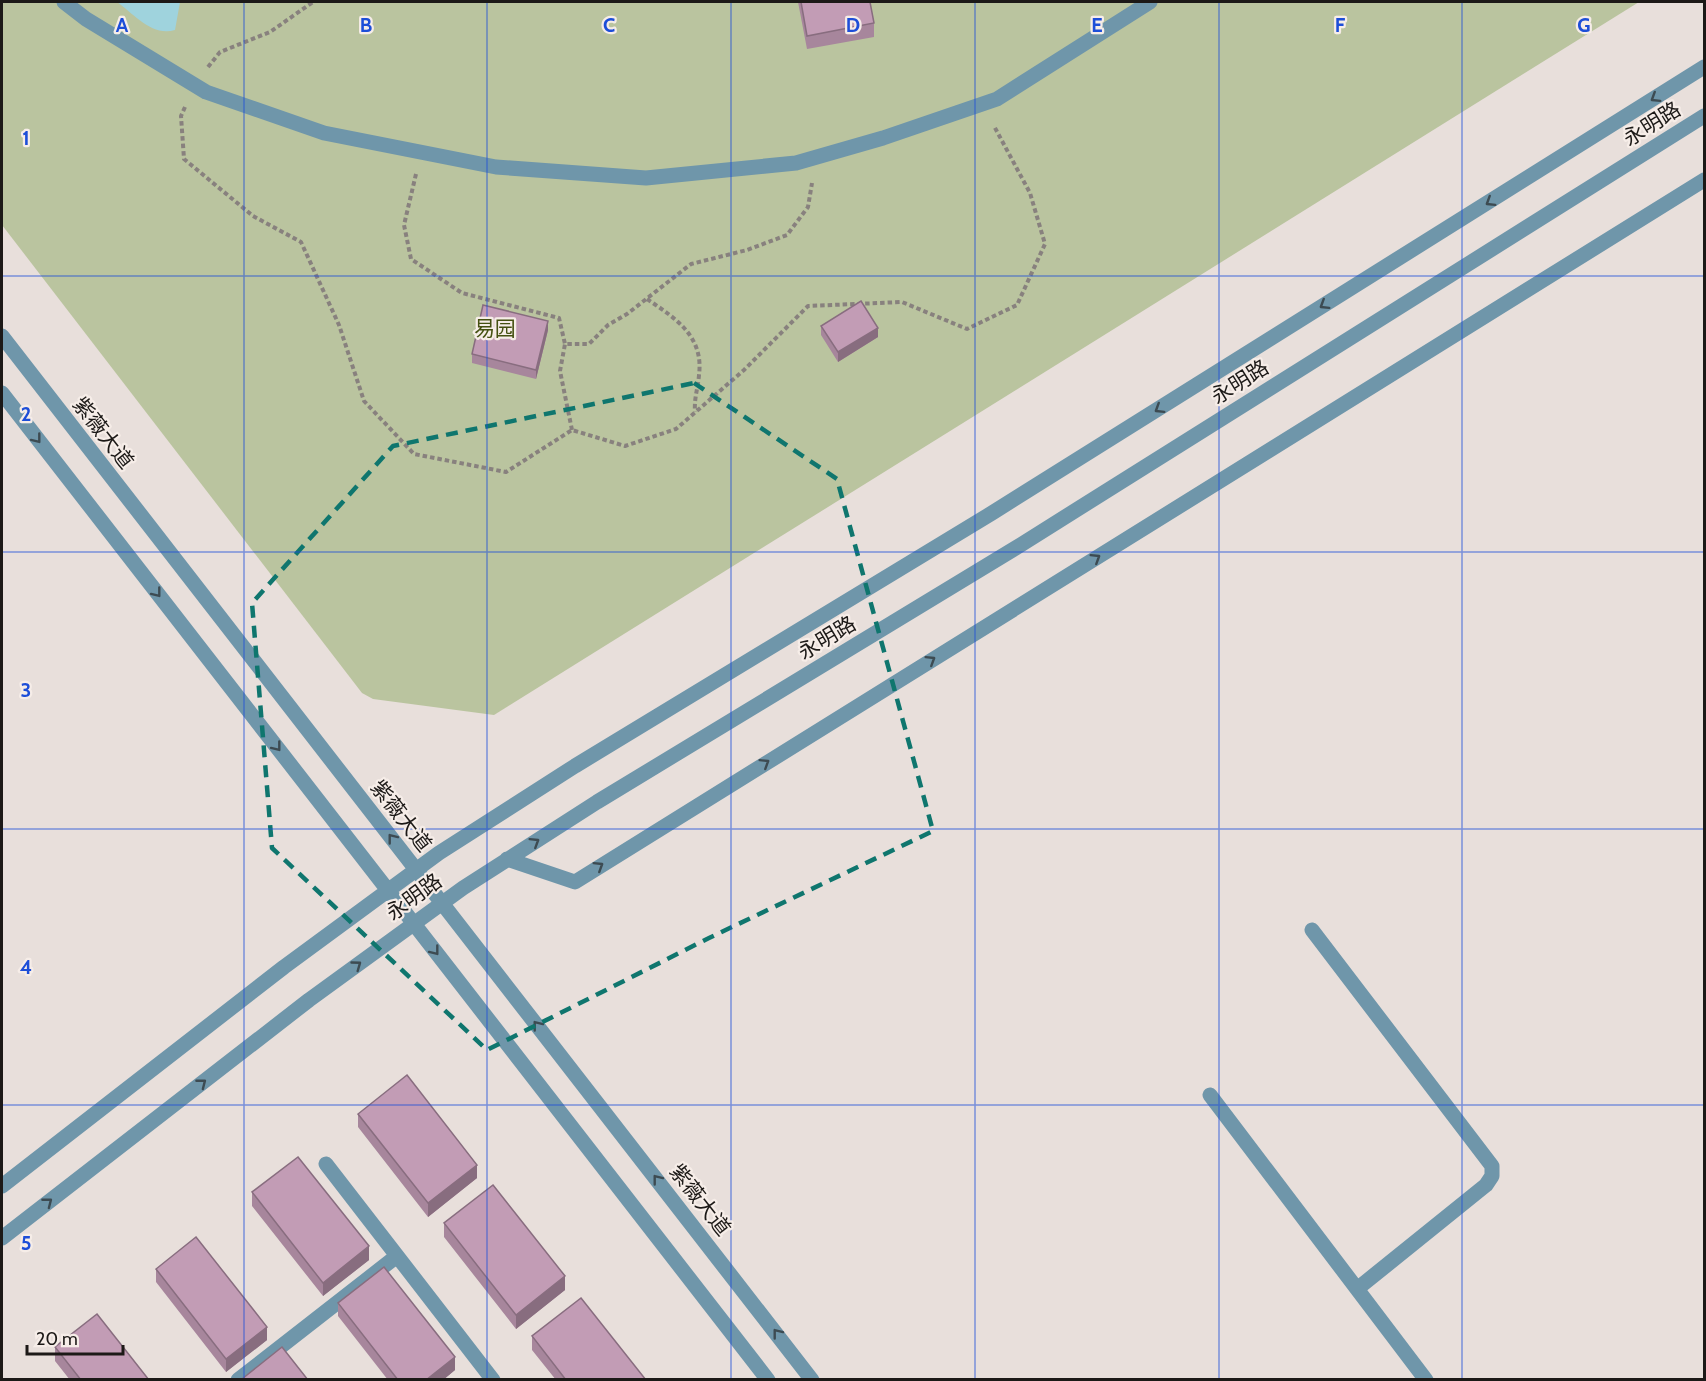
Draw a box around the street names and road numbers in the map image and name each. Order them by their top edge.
street label: 永明路 [1618,96,1685,151]
street label: 永明路 [1206,354,1273,409]
street label: 紫薇大道 [68,392,139,473]
street label: 永明路 [793,611,860,665]
street label: 紫薇大道 [366,775,437,856]
street label: 永明路 [381,868,447,925]
street label: 紫薇大道 [665,1159,736,1240]

